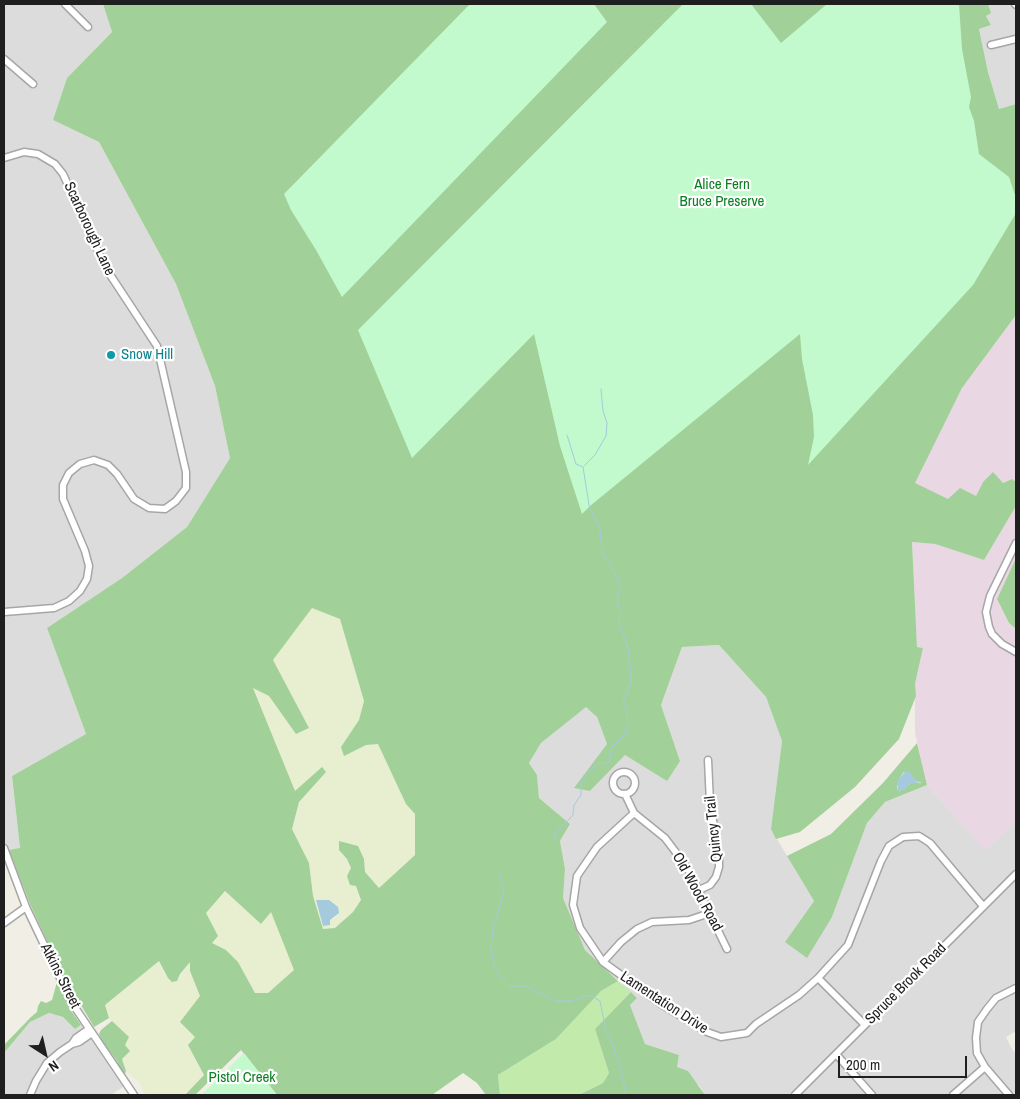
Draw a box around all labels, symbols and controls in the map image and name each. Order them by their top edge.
park label: Alice Fern Bruce Preserve [680,176,764,211]
street label: Scarborough Lane [59,179,119,279]
place label: Snow Hill [121,346,173,364]
marker: Snow Hill [105,349,117,361]
street label: Quincy Trail [702,795,726,863]
street label: Old Wood Road [668,849,726,935]
street label: Spruce Brook Road [862,940,950,1028]
street label: Atkins Street [36,941,84,1011]
street label: Lamentation Drive [617,968,711,1038]
north arrow [20,1029,70,1079]
scale bar [840,1046,969,1078]
text: 200 m [846,1054,880,1075]
text: N [45,1057,62,1076]
park label: Pistol Creek [209,1069,275,1087]

